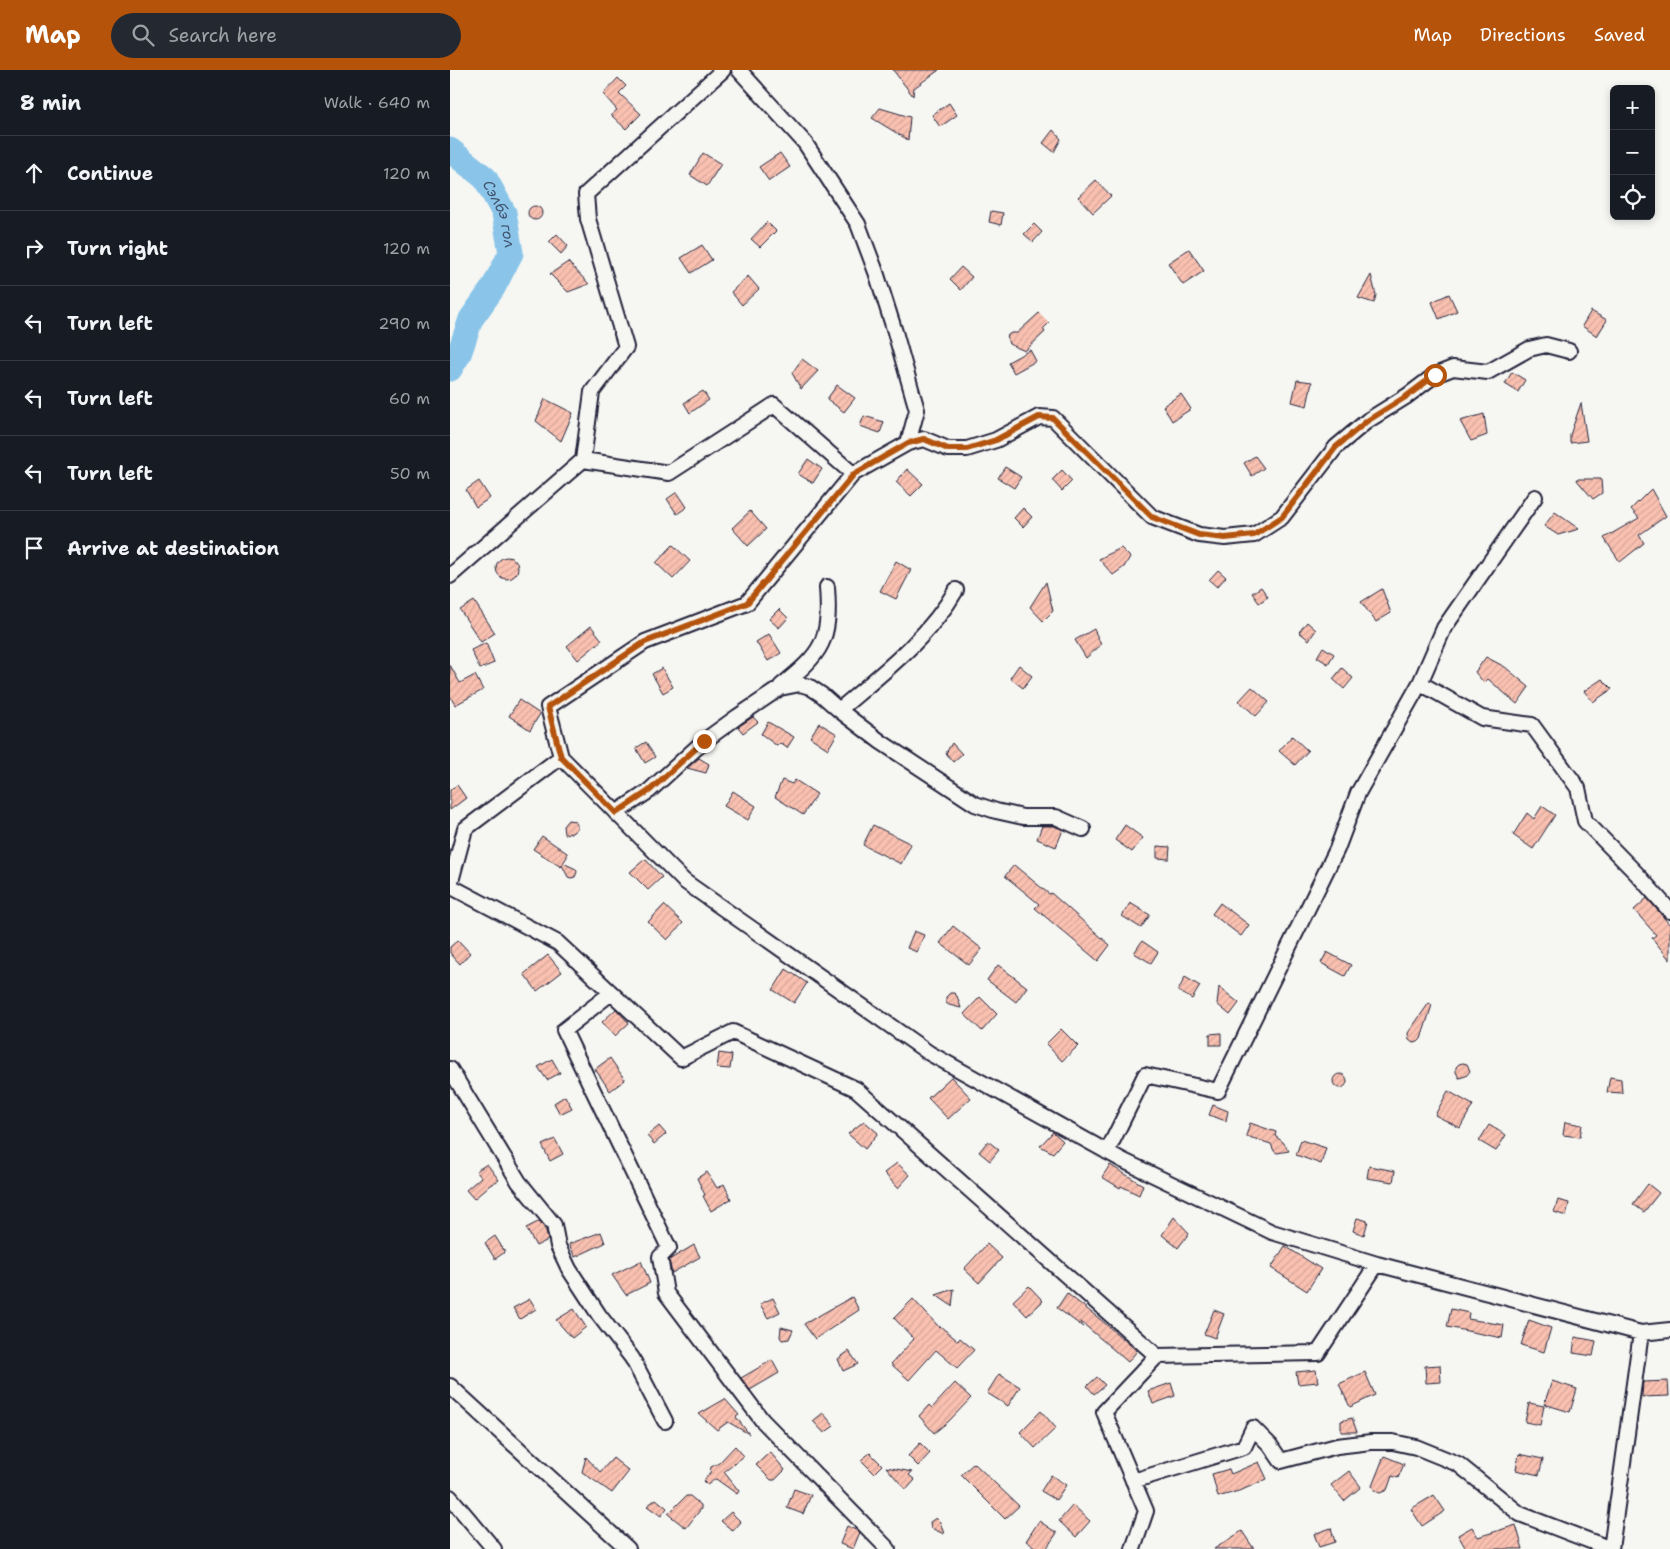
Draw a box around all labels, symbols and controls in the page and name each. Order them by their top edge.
search box [111,13,461,58]
text: Map [25,19,81,51]
icon: search [129,21,157,49]
text: Search here [169,23,277,48]
text: Map [1414,23,1452,47]
text: Directions [1480,23,1566,47]
text: Saved [1594,23,1645,47]
map controls [1610,85,1655,220]
button: + [1610,85,1655,130]
text: 8 min [20,89,81,117]
text: Walk · 640 m [324,92,430,113]
button: − [1610,130,1655,175]
icon: ahead [20,159,48,187]
text: Continue [67,161,153,186]
text: 120 m [383,163,430,184]
button: locate [1610,175,1655,220]
water label: Сэлбэ гол [478,176,520,249]
icon: right [20,234,48,262]
text: Turn right [67,236,168,261]
text: 120 m [383,238,430,259]
icon: left [20,309,48,337]
text: Turn left [67,311,153,336]
text: 290 m [378,313,430,334]
route start [1424,364,1447,387]
icon: left [20,384,48,412]
text: Turn left [67,386,153,411]
text: 60 m [389,388,430,409]
icon: left [20,459,48,487]
text: Turn left [67,461,153,486]
text: 50 m [390,463,430,484]
icon: arrive [20,534,48,562]
text: Arrive at destination [67,536,279,561]
route end [693,730,716,753]

